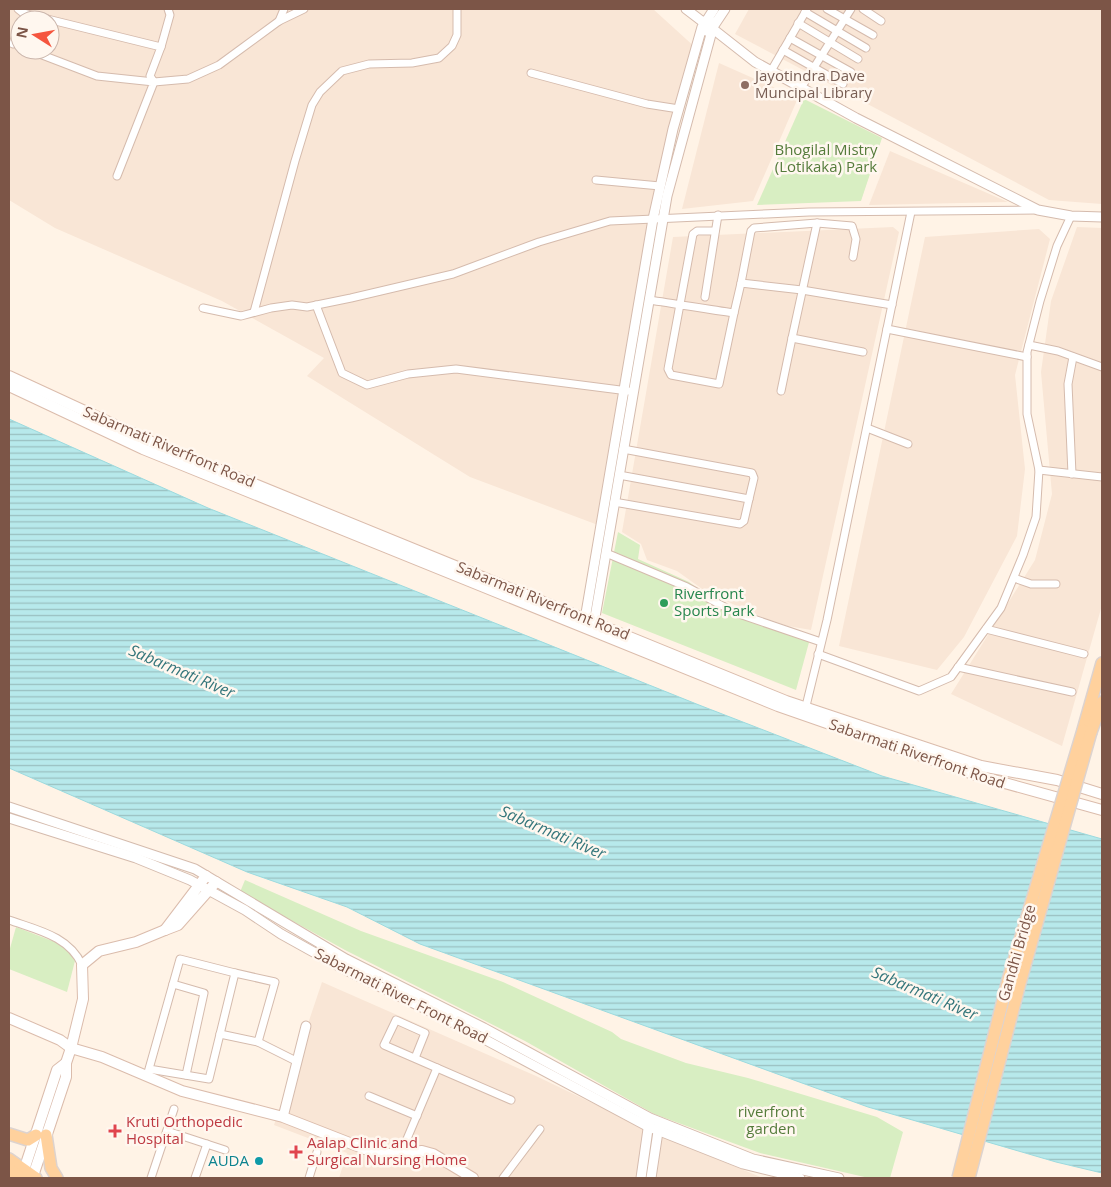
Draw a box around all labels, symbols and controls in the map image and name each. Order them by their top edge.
north arrow [10,10,60,60]
text: N [11,25,32,40]
place label: Jayotindra Dave Muncipal Library [753,65,872,102]
marker: Jayotindra Dave Muncipal Library [739,79,751,91]
park label: Bhogilal Mistry (Lotikaka) Park [774,139,878,176]
street label: Sabarmati Riverfront Road [80,401,258,491]
street label: Sabarmati Riverfront Road [454,556,633,644]
place label: Riverfront Sports Park [674,583,754,620]
marker: Riverfront Sports Park [658,597,670,609]
water label: Sabarmati River [126,639,239,703]
street label: Sabarmati Riverfront Road [827,713,1008,793]
water label: Sabarmati River [497,800,610,864]
street label: Gandhi Bridge [993,902,1039,1003]
street label: Sabarmati River Front Road [312,943,491,1048]
water label: Sabarmati River [869,961,982,1025]
park label: riverfront garden [738,1101,804,1138]
place label: Kruti Orthopedic Hospital [126,1111,243,1148]
marker: Kruti Orthopedic Hospital [108,1124,122,1138]
place label: Aalap Clinic and Surgical Nursing Home [307,1132,467,1169]
marker: Aalap Clinic and Surgical Nursing Home [289,1145,303,1159]
place label: AUDA [208,1150,250,1170]
marker: AUDA [253,1155,265,1167]

